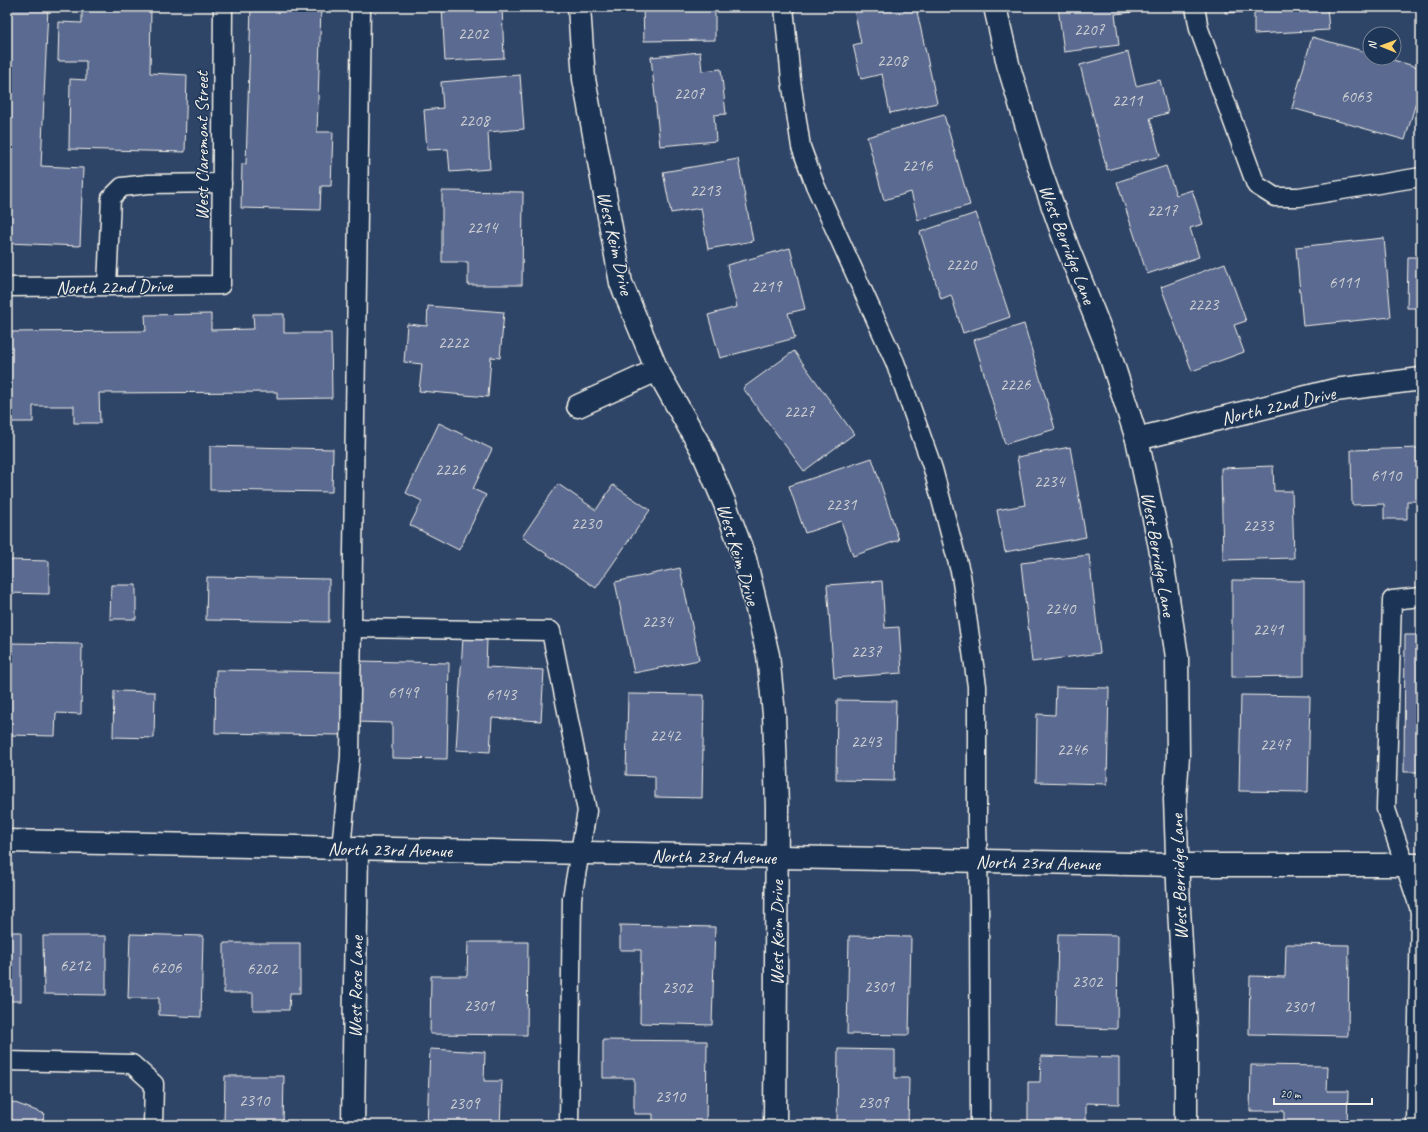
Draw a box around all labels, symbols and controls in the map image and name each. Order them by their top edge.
house number: 2207 [1074,19,1106,40]
house number: 2202 [458,23,490,44]
north arrow [1362,26,1402,66]
text: N [1365,40,1379,49]
house number: 2208 [877,50,910,71]
street label: West Claremont Street [190,70,214,221]
house number: 2207 [674,83,706,104]
house number: 6063 [1341,86,1373,107]
house number: 2211 [1112,90,1144,111]
house number: 2208 [459,110,492,131]
house number: 2216 [902,155,934,176]
house number: 2213 [690,180,722,201]
street label: West Berridge Lane [1033,181,1101,309]
street label: West Keim Drive [592,189,639,299]
house number: 2217 [1147,200,1179,221]
house number: 2214 [467,217,500,238]
house number: 2220 [946,254,978,275]
house number: 6111 [1329,272,1361,293]
street label: North 22nd Drive [56,274,174,300]
house number: 2219 [751,276,783,297]
house number: 2223 [1188,294,1220,315]
house number: 2222 [438,332,470,353]
house number: 2226 [1000,374,1032,395]
street label: North 22nd Drive [1219,381,1339,431]
house number: 2227 [784,401,816,422]
house number: 2226 [435,459,467,480]
house number: 6110 [1371,465,1403,486]
house number: 2234 [1034,471,1067,492]
street label: West Berridge Lane [1135,490,1181,620]
house number: 2231 [826,494,858,515]
street label: West Keim Drive [711,501,765,610]
house number: 2230 [571,513,603,534]
house number: 2233 [1243,515,1275,536]
house number: 2240 [1045,598,1077,619]
house number: 2234 [642,611,675,632]
house number: 2241 [1253,619,1285,640]
house number: 2237 [851,641,883,662]
house number: 6149 [388,682,420,703]
house number: 6143 [486,684,518,705]
house number: 2242 [650,725,682,746]
house number: 2243 [851,731,883,752]
house number: 2247 [1260,734,1292,755]
house number: 2246 [1057,739,1089,760]
street label: West Berridge Lane [1165,812,1193,940]
street label: North 23rd Avenue [328,837,454,863]
street label: North 23rd Avenue [652,844,778,870]
street label: North 23rd Avenue [976,850,1102,876]
street label: West Keim Drive [765,879,789,986]
street label: West Rose Lane [343,934,369,1038]
house number: 6212 [60,955,92,976]
house number: 6206 [151,957,183,978]
house number: 6202 [247,958,279,979]
house number: 2302 [1072,971,1104,992]
house number: 2301 [864,976,896,997]
house number: 2302 [662,977,694,998]
house number: 2301 [464,995,496,1016]
house number: 2301 [1284,996,1316,1017]
scale bar [1274,1080,1372,1106]
house number: 2310 [655,1086,687,1107]
text: 20 m [1280,1086,1302,1102]
house number: 2310 [239,1090,271,1111]
house number: 2309 [858,1092,890,1113]
house number: 2309 [449,1093,481,1114]

